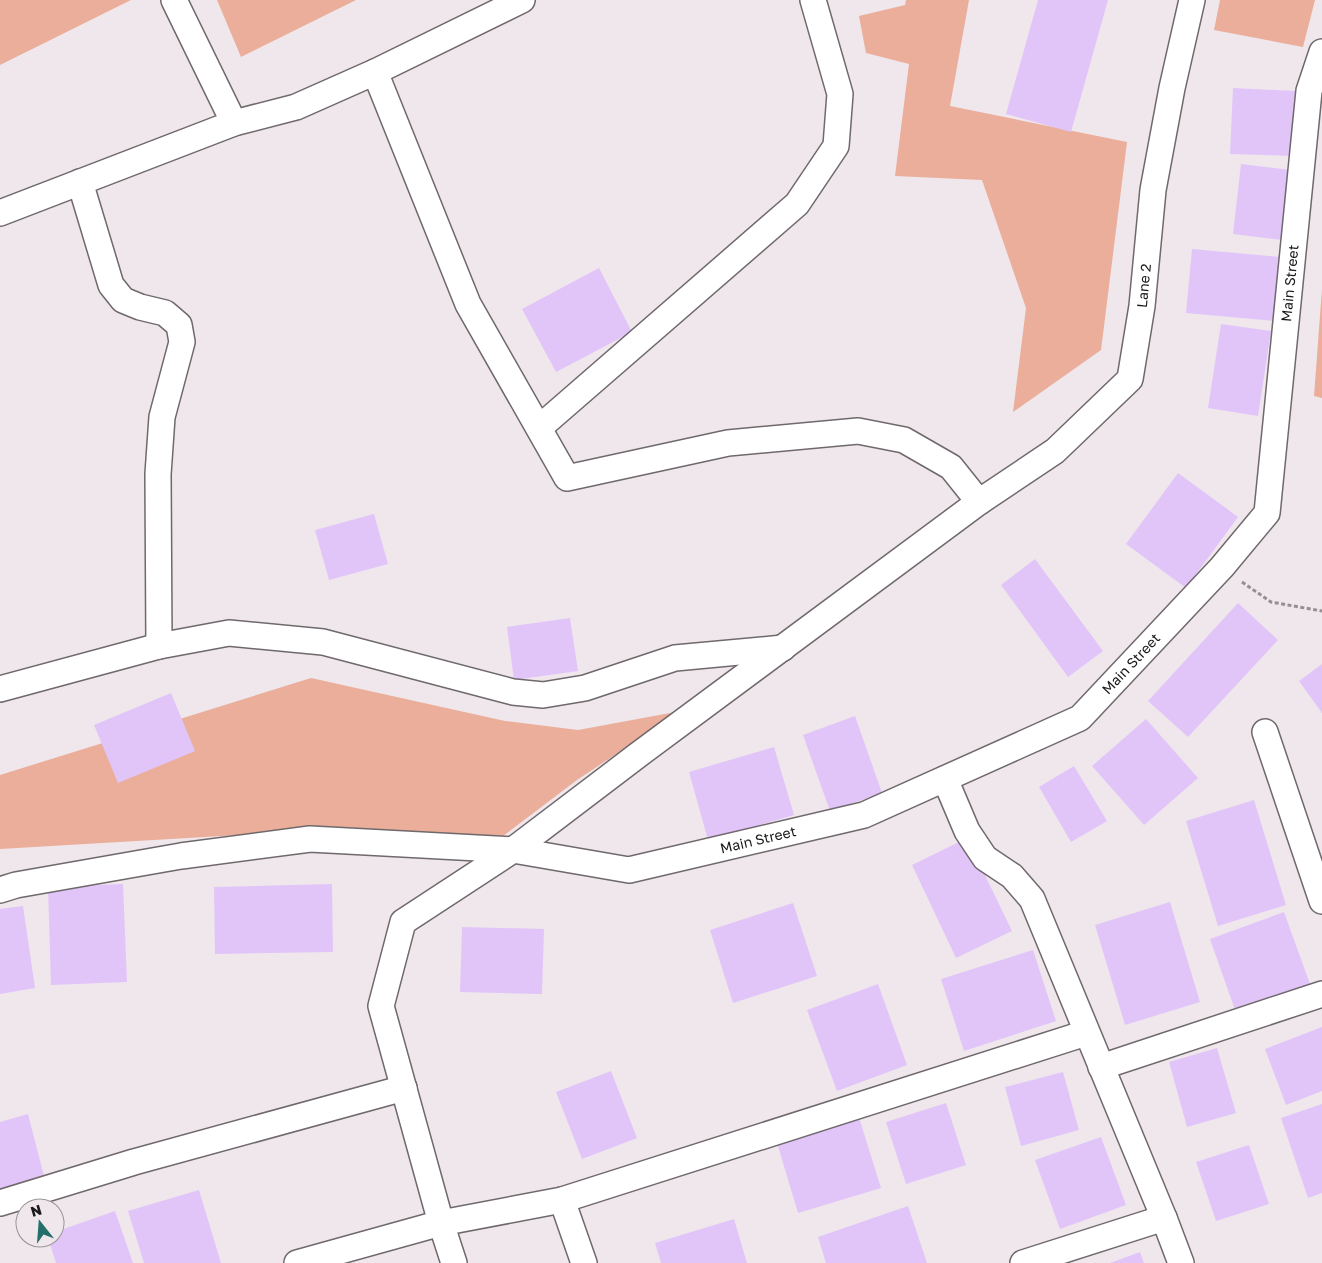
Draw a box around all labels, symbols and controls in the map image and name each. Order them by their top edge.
street label: Main Street [1277,244,1302,323]
street label: Lane 2 [1133,263,1154,309]
street label: Main Street [1098,629,1163,697]
street label: Main Street [718,822,798,856]
north arrow [15,1198,65,1248]
text: N [28,1200,44,1220]

